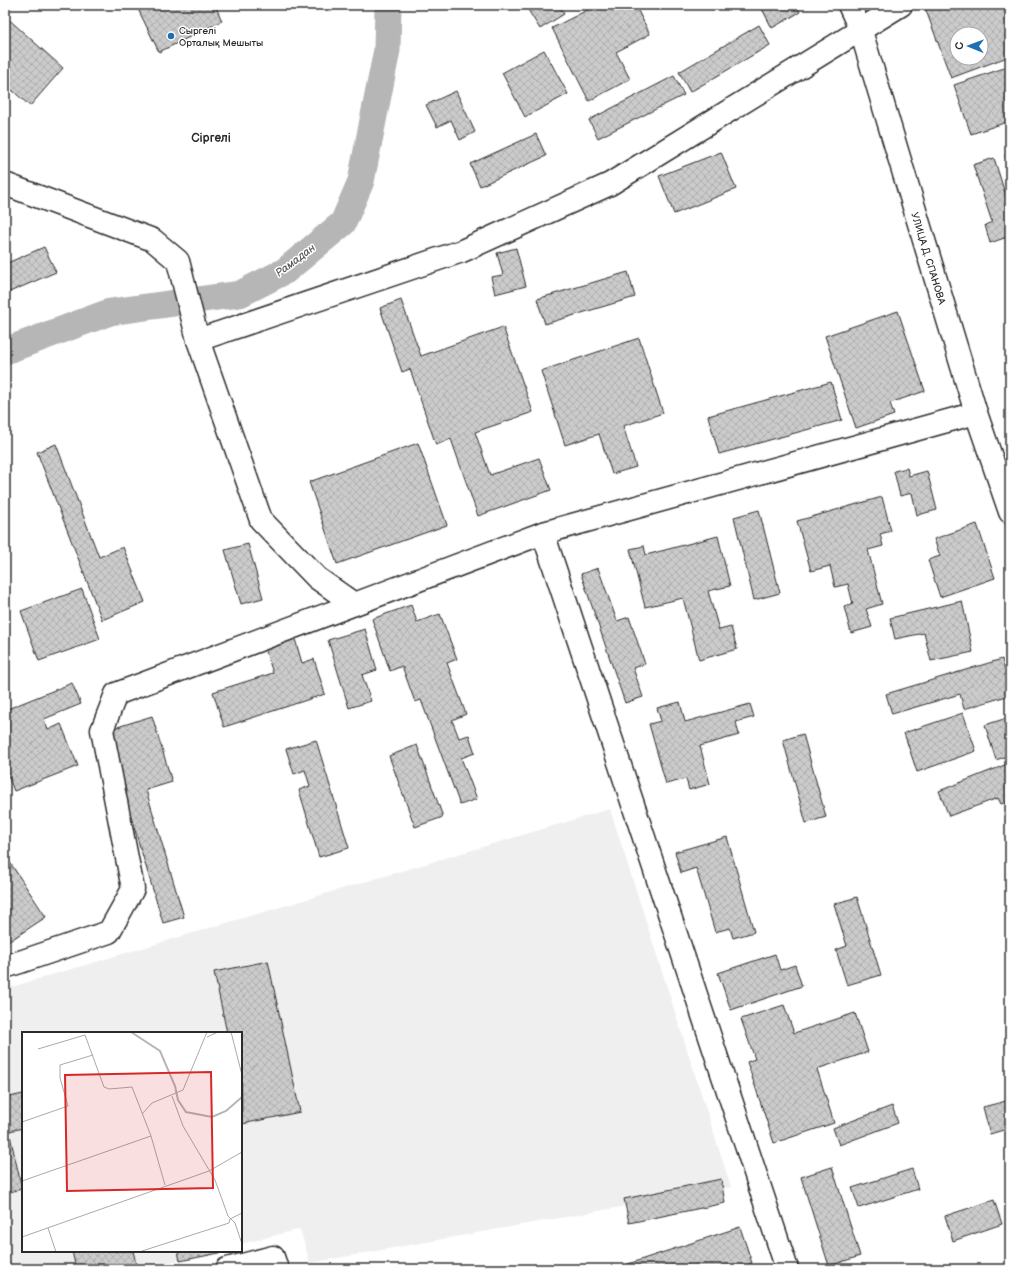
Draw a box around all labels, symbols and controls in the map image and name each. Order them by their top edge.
place label: Сыргелі Орталық Мешыты [179,25,263,49]
north arrow [949,26,989,66]
marker: Сыргелі Орталық Мешыты [166,31,176,41]
text: С [953,42,966,50]
district label: Сіргелі [191,131,231,146]
street label: УЛИЦА Д. СПАНОВА [908,211,948,307]
water label: Рамадан [273,241,318,280]
inset map [22,1032,242,1252]

